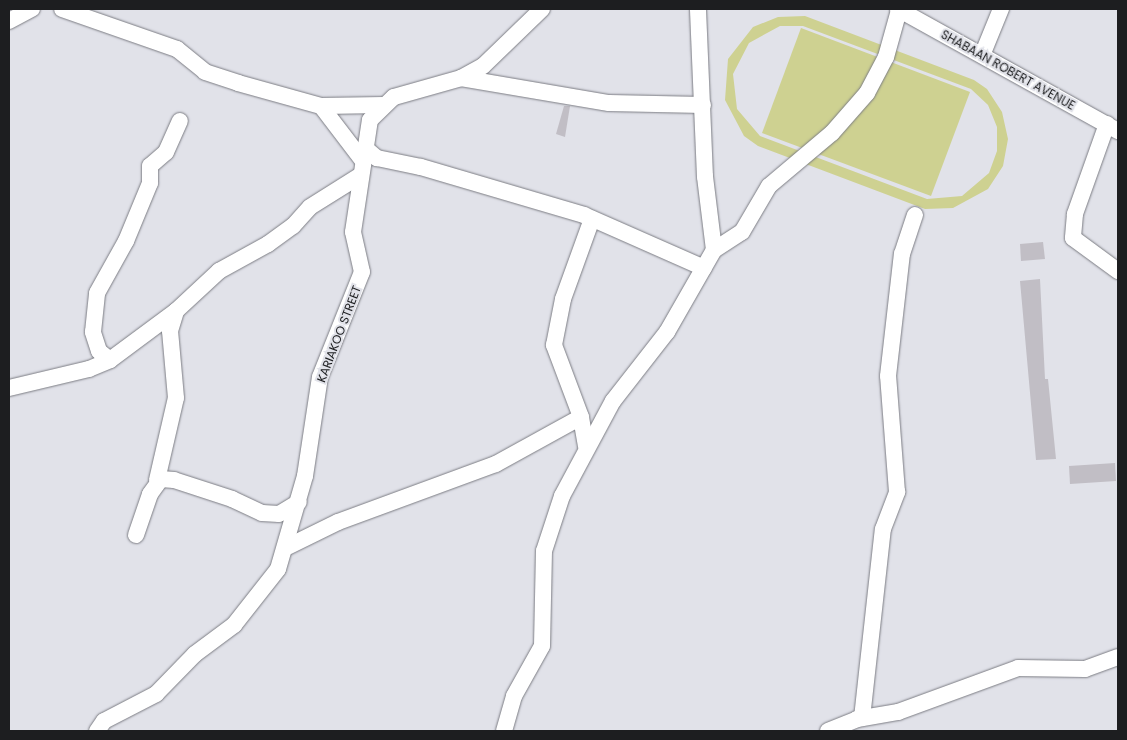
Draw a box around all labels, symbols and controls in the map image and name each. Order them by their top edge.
street label: SHABAAN ROBERT AVENUE [939,27,1077,113]
street label: KARIAKOO STREET [314,284,364,384]

